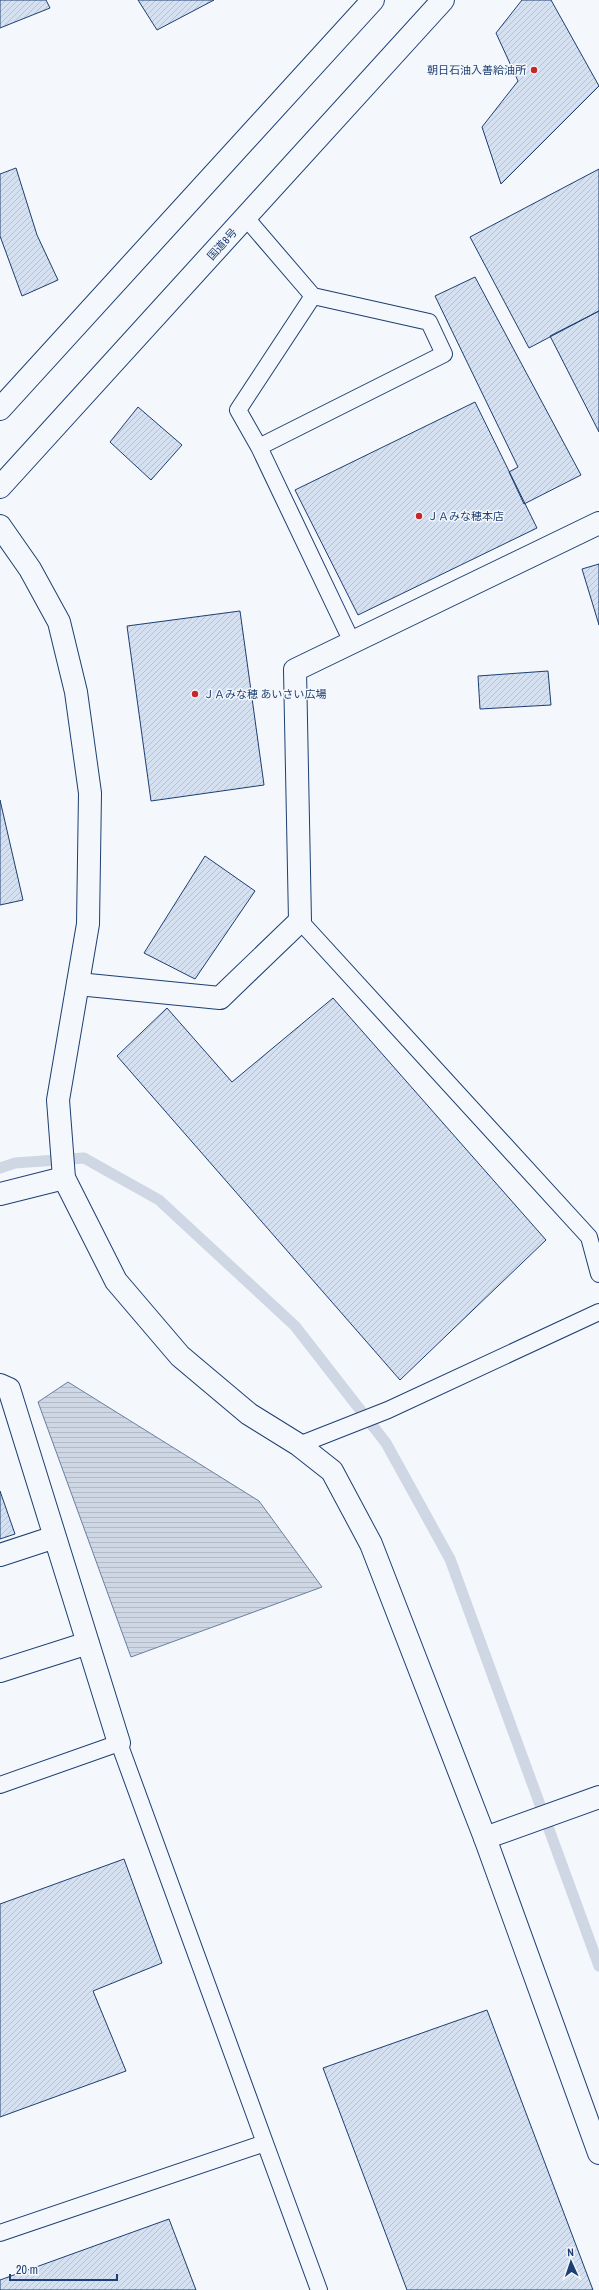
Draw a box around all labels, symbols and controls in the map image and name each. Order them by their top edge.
place label: 朝日石油入善給油所 [427,63,527,77]
marker: 朝日石油入善給油所 [529,65,539,75]
street label: 国道8号 [204,225,240,263]
place label: ＪＡみな穂本店 [427,509,504,523]
marker: ＪＡみな穂本店 [414,511,424,521]
place label: ＪＡみな穂 あいさい広場 [203,687,327,701]
marker: ＪＡみな穂 あいさい広場 [190,689,200,699]
north arrow [551,2242,591,2282]
text: N [567,2245,574,2259]
scale bar [10,2256,117,2282]
text: 20 m [16,2262,38,2278]

